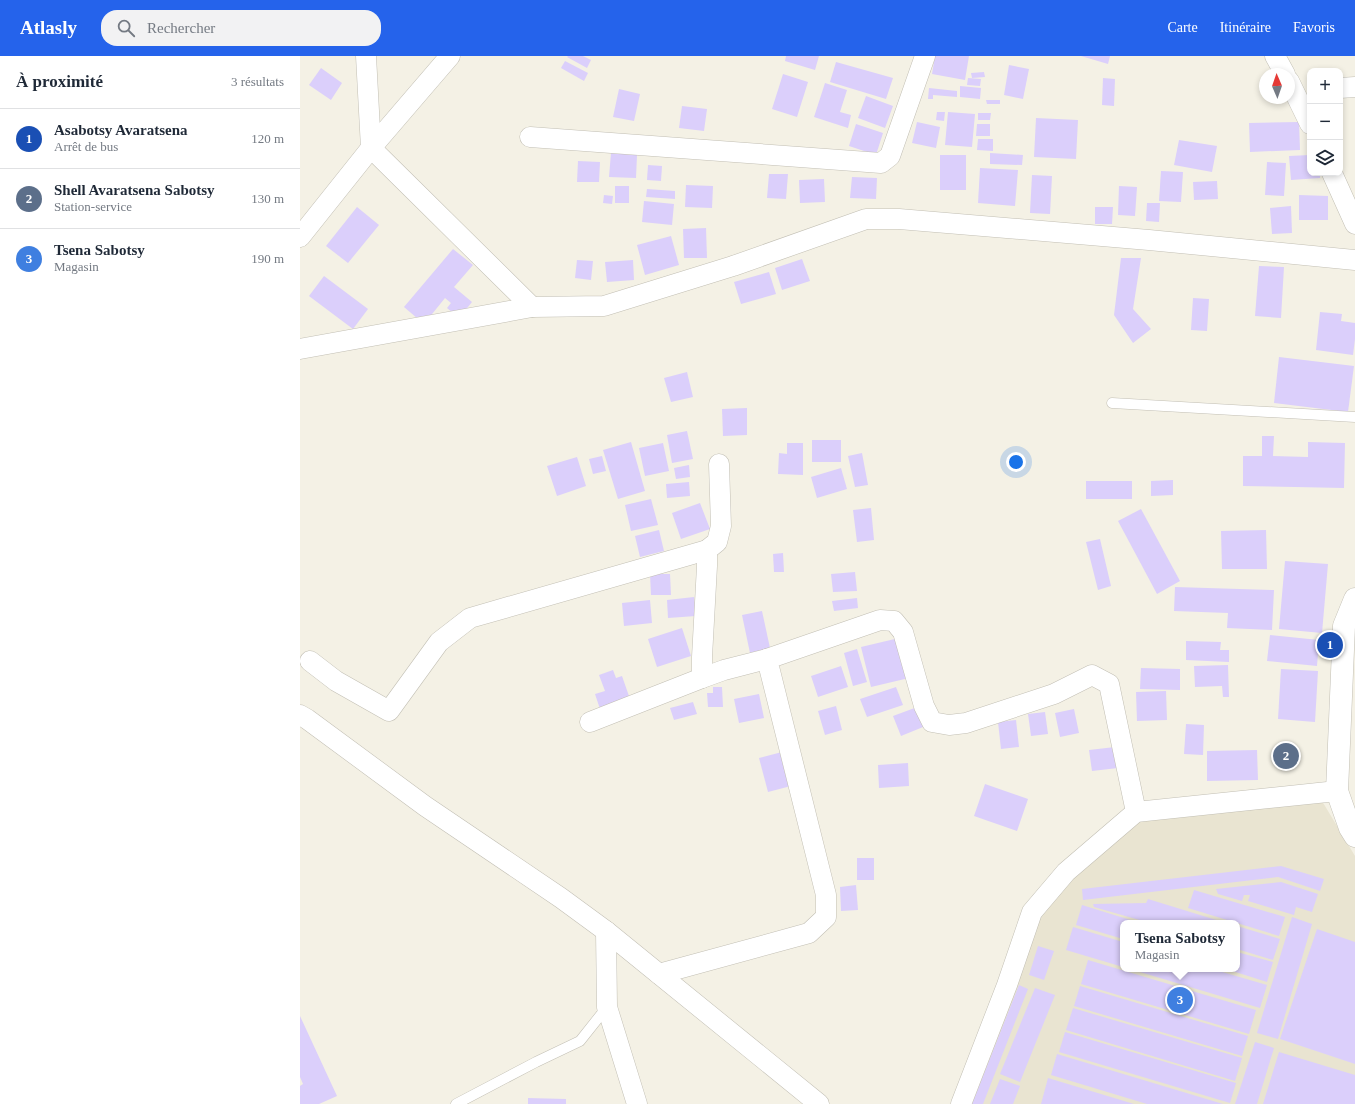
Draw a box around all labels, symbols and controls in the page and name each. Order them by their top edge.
search box [101,10,381,46]
text: Atlasly [20,17,77,38]
icon: search [115,17,137,39]
text: Rechercher [147,20,215,36]
text: Carte [1167,20,1198,35]
text: Itinéraire [1220,20,1271,35]
text: Favoris [1293,20,1335,35]
north arrow [1259,68,1295,104]
map controls [1307,68,1343,176]
button: + [1307,68,1343,104]
text: À proximité [16,72,103,91]
text: 3 résultats [231,74,284,89]
button: − [1307,104,1343,140]
text: Asabotsy Avaratsena [54,122,187,138]
text: 1 [26,131,32,146]
text: 120 m [251,131,284,146]
text: Arrêt de bus [54,139,118,154]
button: layers [1307,140,1343,176]
text: Shell Avaratsena Sabotsy [54,182,215,198]
text: 2 [26,191,32,206]
text: 130 m [251,191,284,206]
text: Station-service [54,199,132,214]
text: Tsena Sabotsy [54,242,145,258]
text: 3 [26,251,32,266]
text: 190 m [251,251,284,266]
text: Magasin [54,259,99,274]
your location [1006,452,1026,472]
pin: 1 [1317,630,1343,660]
pin: 2 [1273,741,1299,771]
popup [1120,920,1240,972]
text: Tsena Sabotsy [1135,930,1225,946]
text: Magasin [1135,947,1179,962]
pin: 3 [1167,985,1193,1015]

